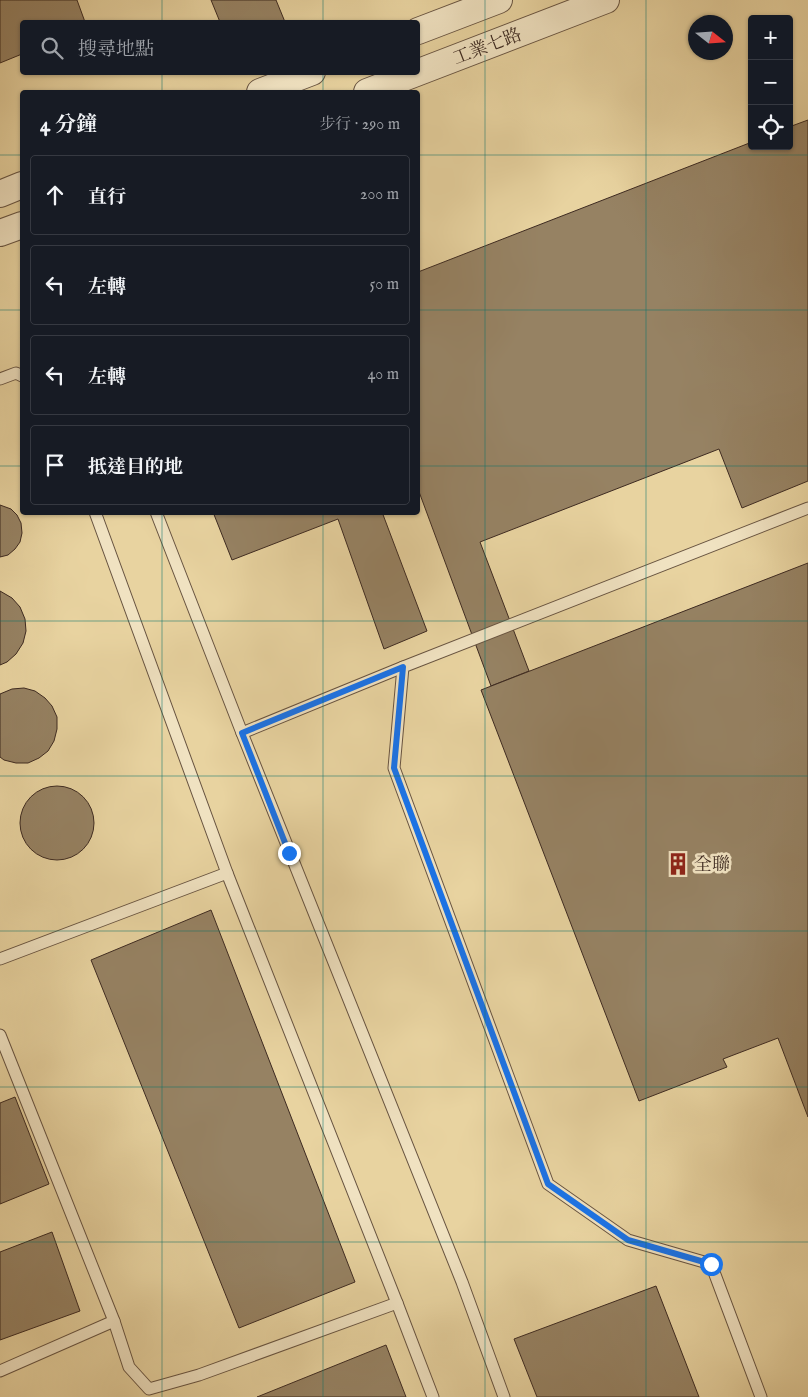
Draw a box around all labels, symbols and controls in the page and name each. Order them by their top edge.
north arrow [688,15,733,60]
map controls [748,15,793,150]
button: + [748,15,793,60]
search box [20,20,420,75]
street label: 工業七路 [450,24,525,71]
icon: search [38,34,66,62]
text: 搜尋地點 [78,38,154,62]
button: − [748,60,793,105]
button: locate [748,105,793,150]
text: 4 分鐘 [40,112,97,139]
text: 步行 · 290 m [319,115,400,135]
icon: ahead [41,181,69,209]
text: 200 m [360,185,399,205]
text: 直行 [88,186,126,210]
icon: left [41,271,69,299]
text: 50 m [370,275,399,295]
text: 左轉 [88,276,126,300]
icon: left [41,361,69,389]
text: 40 m [367,365,399,385]
text: 左轉 [88,366,126,390]
icon: arrive [41,451,69,479]
text: 抵達目的地 [88,456,183,480]
route end [278,842,301,865]
building icon: 全聯 [665,851,691,877]
place label: 全聯 [694,854,730,877]
route start [700,1253,723,1276]

